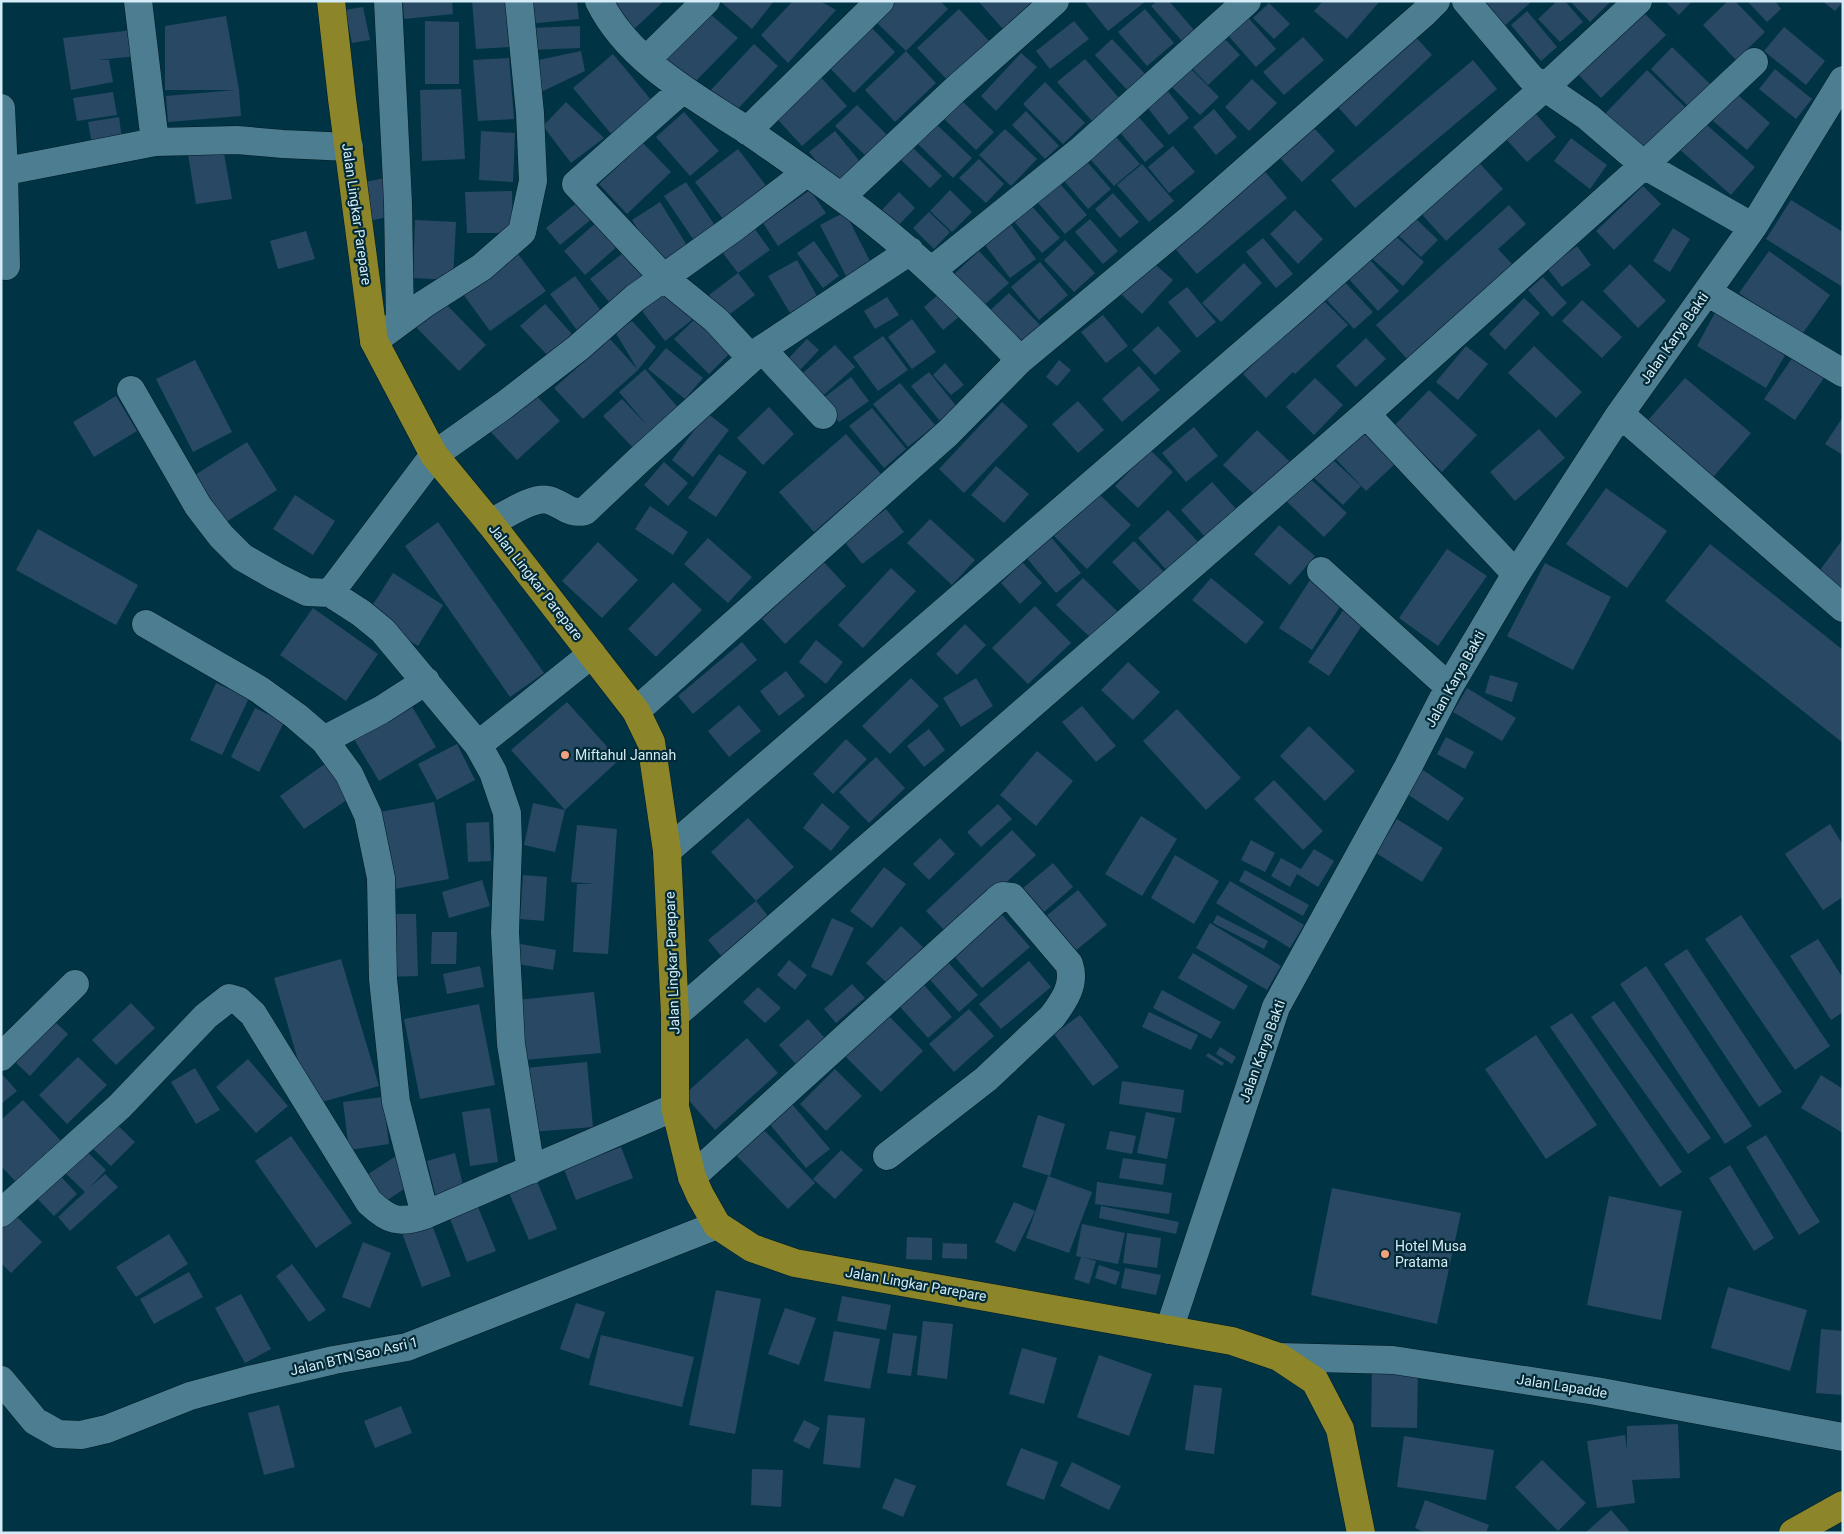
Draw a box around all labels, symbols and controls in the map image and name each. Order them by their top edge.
street label: Jalan Lingkar Parepare [339,142,375,286]
street label: Jalan Karya Bakti [1637,289,1711,387]
street label: Jalan Lingkar Parepare [486,521,586,643]
street label: Jalan Karya Bakti [1422,628,1488,730]
place label: Miftahul Jannah [575,747,676,763]
marker: Miftahul Jannah [559,749,571,761]
street label: Jalan Lingkar Parepare [662,891,682,1035]
street label: Jalan Karya Bakti [1236,998,1288,1104]
place label: Hotel Musa Pratama [1395,1238,1467,1270]
marker: Hotel Musa Pratama [1379,1248,1391,1260]
street label: Jalan Lingkar Parepare [844,1264,988,1304]
street label: Jalan BTN Sao Asri 1 [288,1333,420,1379]
street label: Jalan Lapadde [1516,1371,1608,1401]

